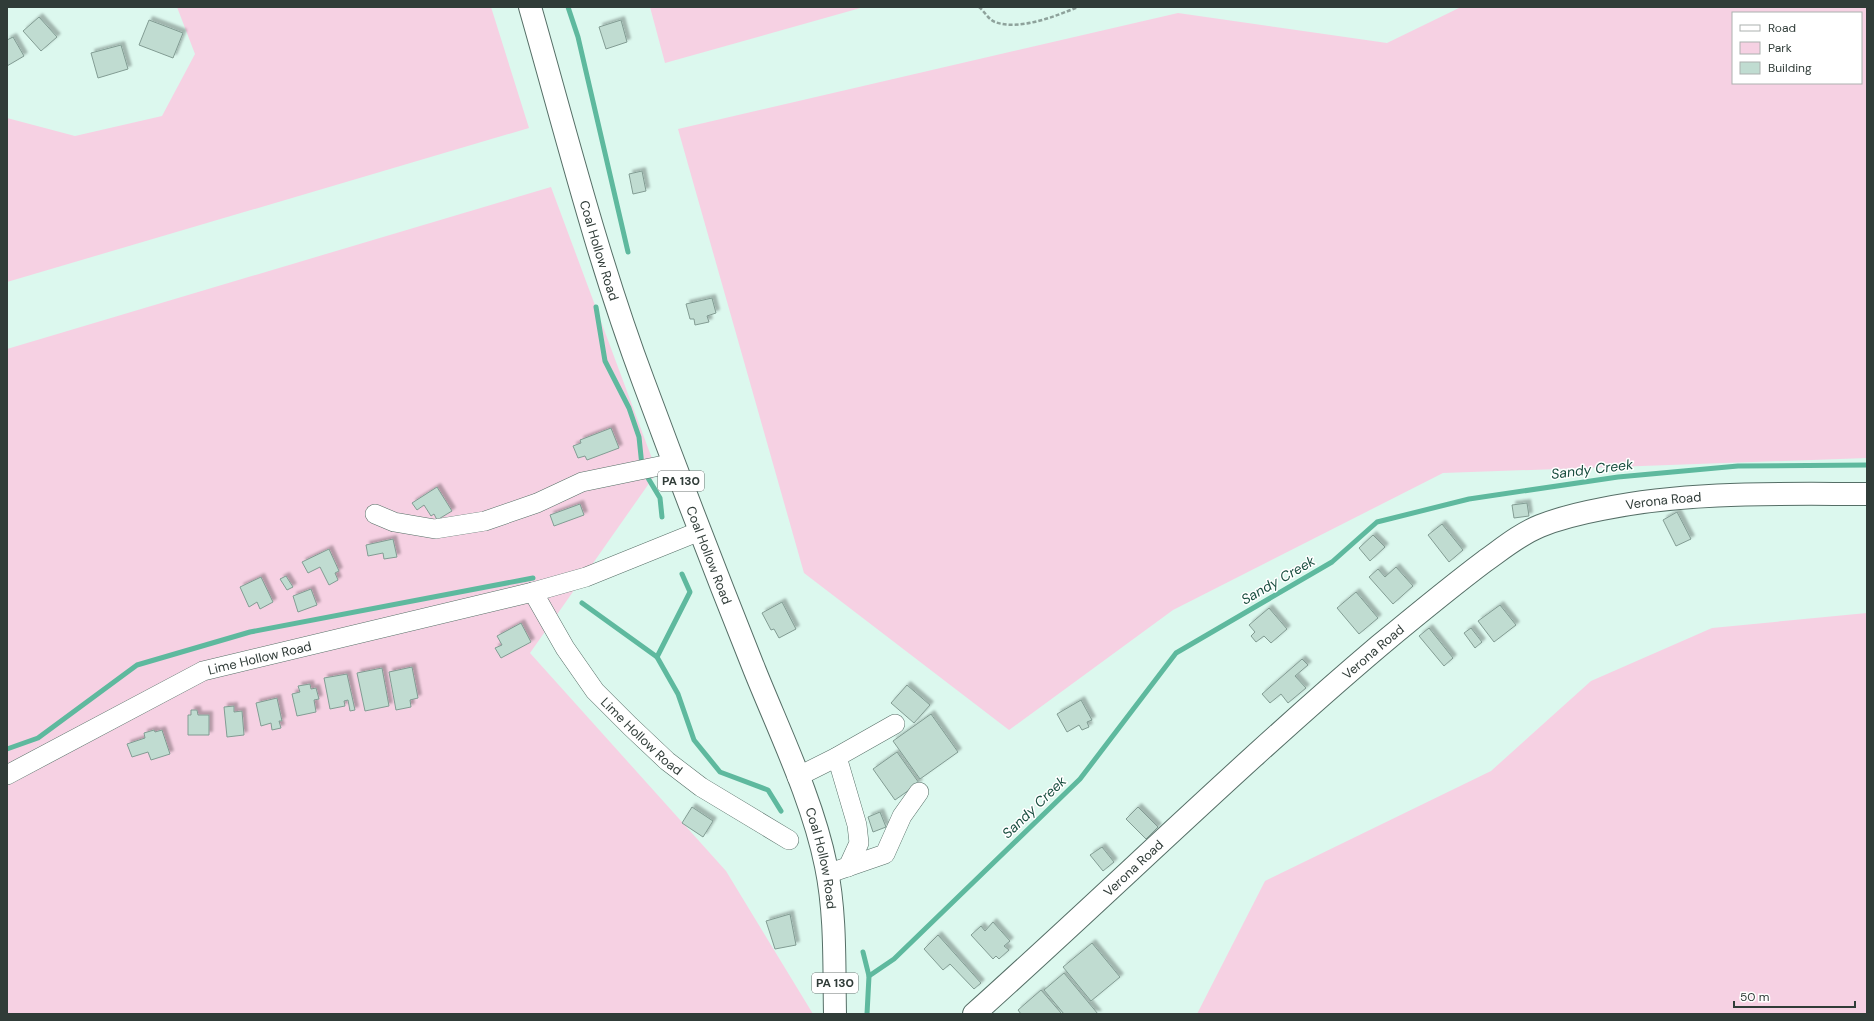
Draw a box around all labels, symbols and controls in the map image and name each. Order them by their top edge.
legend [1732,12,1862,84]
text: Road [1768,20,1796,36]
text: Park [1768,40,1792,56]
text: Building [1768,60,1812,76]
street label: Coal Hollow Road [576,198,623,303]
water label: Sandy Creek [1550,455,1635,483]
road number: PA 130 [658,471,704,491]
street label: Verona Road [1624,488,1702,513]
street label: Coal Hollow Road [683,503,736,607]
water label: Sandy Creek [1238,551,1319,608]
street label: Verona Road [1338,621,1407,683]
street label: Lime Hollow Road [206,637,313,678]
street label: Lime Hollow Road [598,694,686,778]
water label: Sandy Creek [998,771,1071,842]
street label: Coal Hollow Road [802,805,841,910]
street label: Verona Road [1099,836,1167,900]
road number: PA 130 [812,973,858,993]
scale bar [1734,983,1855,1009]
text: 50 m [1740,989,1769,1005]

